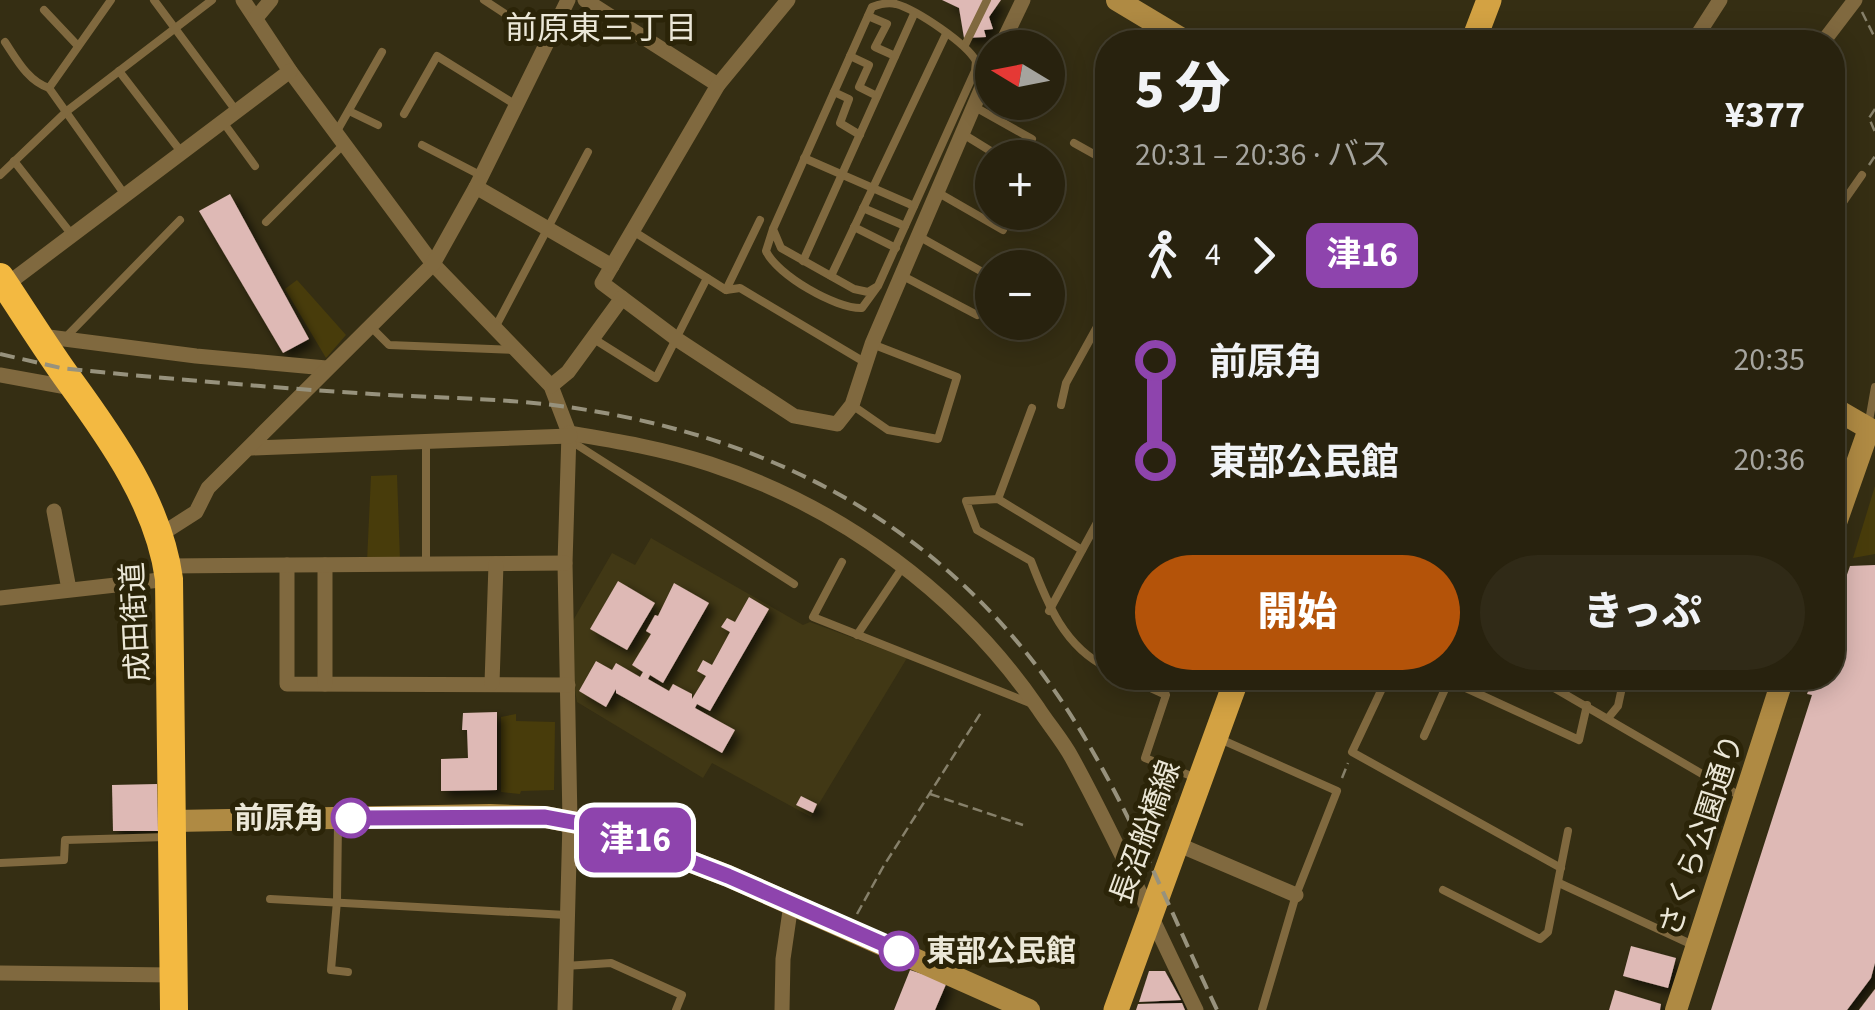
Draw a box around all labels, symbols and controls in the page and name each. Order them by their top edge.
district label: 前原東三丁目 [505,6,697,52]
north arrow [975,30,1065,120]
map controls [975,30,1065,340]
text: 5 分 [1135,51,1230,129]
text: ¥377 [1725,88,1805,142]
text: 20:31 – 20:36 · バス [1135,132,1391,178]
button: + [975,140,1065,230]
icon: walk [1135,228,1190,283]
icon: forward [1236,228,1291,283]
text: 津16 [1326,230,1398,280]
text: 4 [1205,232,1221,278]
button: − [975,250,1065,340]
text: 前原角 [1209,336,1323,390]
text: 20:35 [1733,337,1805,383]
text: 東部公民館 [1209,436,1399,490]
text: 20:36 [1733,437,1805,483]
button: 開始 [1135,555,1460,670]
button: きっぷ [1480,555,1805,670]
street label: 成田街道 [111,561,160,683]
street label: さくら公園通り [1649,729,1754,942]
street label: 長沼船橋線 [1100,754,1191,910]
place label: 前原角 [234,797,324,840]
marker: 前原角 [332,799,370,837]
line badge: 津16 [578,808,692,872]
text: 津16 [599,815,671,865]
place label: 東部公民館 [926,930,1076,973]
marker: 東部公民館 [880,932,918,970]

